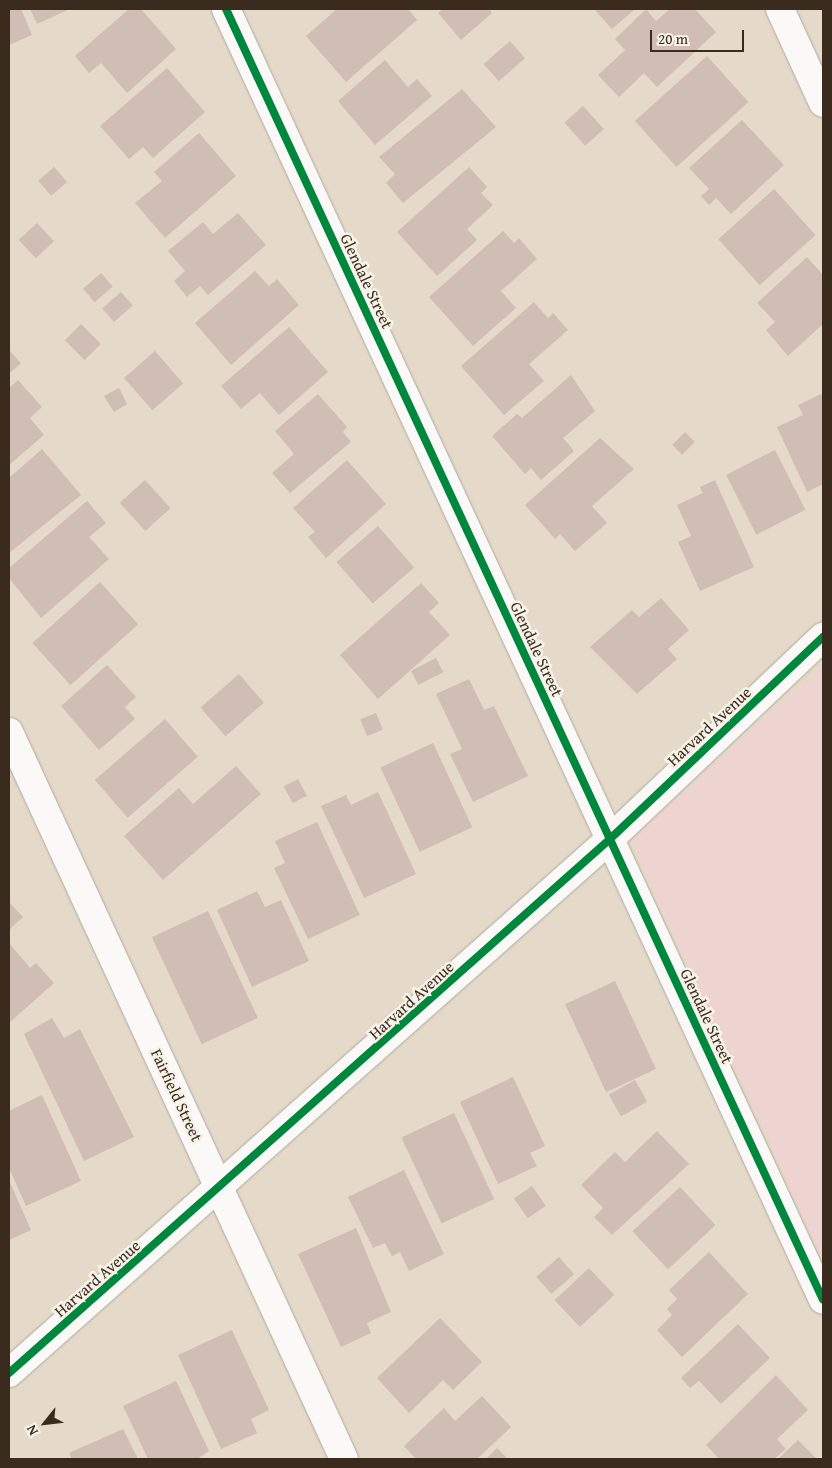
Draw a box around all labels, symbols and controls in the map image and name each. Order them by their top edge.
scale bar [652,20,746,52]
text: 20 m [658,28,688,49]
street label: Glendale Street [337,230,397,332]
street label: Glendale Street [507,598,567,700]
street label: Harvard Avenue [663,682,755,770]
street label: Harvard Avenue [365,957,457,1043]
street label: Glendale Street [677,965,737,1067]
street label: Fairfield Street [147,1046,207,1144]
street label: Harvard Avenue [50,1235,144,1321]
north arrow [20,1398,70,1448]
text: N [21,1421,43,1439]

